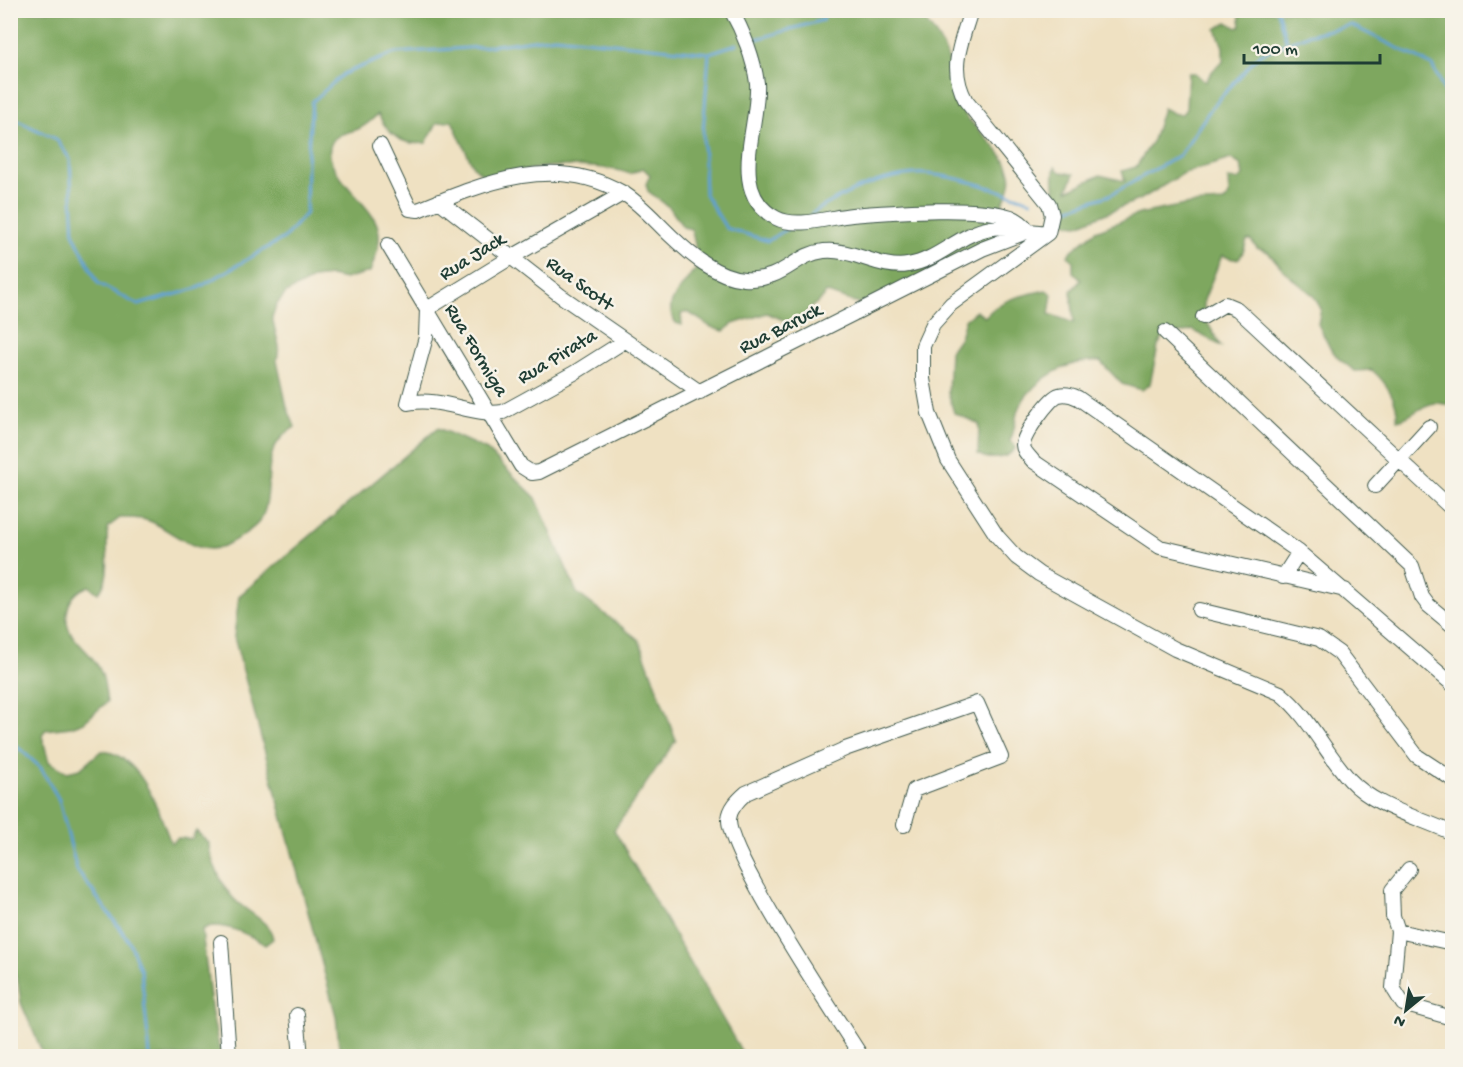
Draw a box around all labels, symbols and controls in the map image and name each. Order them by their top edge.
scale bar [1244,27,1380,65]
text: 100 m [1252,40,1298,61]
street label: Rua Jack [436,228,512,287]
street label: Rua Scott [540,253,619,318]
street label: Rua Baruck [736,299,828,360]
street label: Rua Formiga [438,300,512,402]
street label: Rua Pirata [514,325,603,391]
north arrow [1376,980,1436,1040]
text: N [1391,1009,1410,1031]

